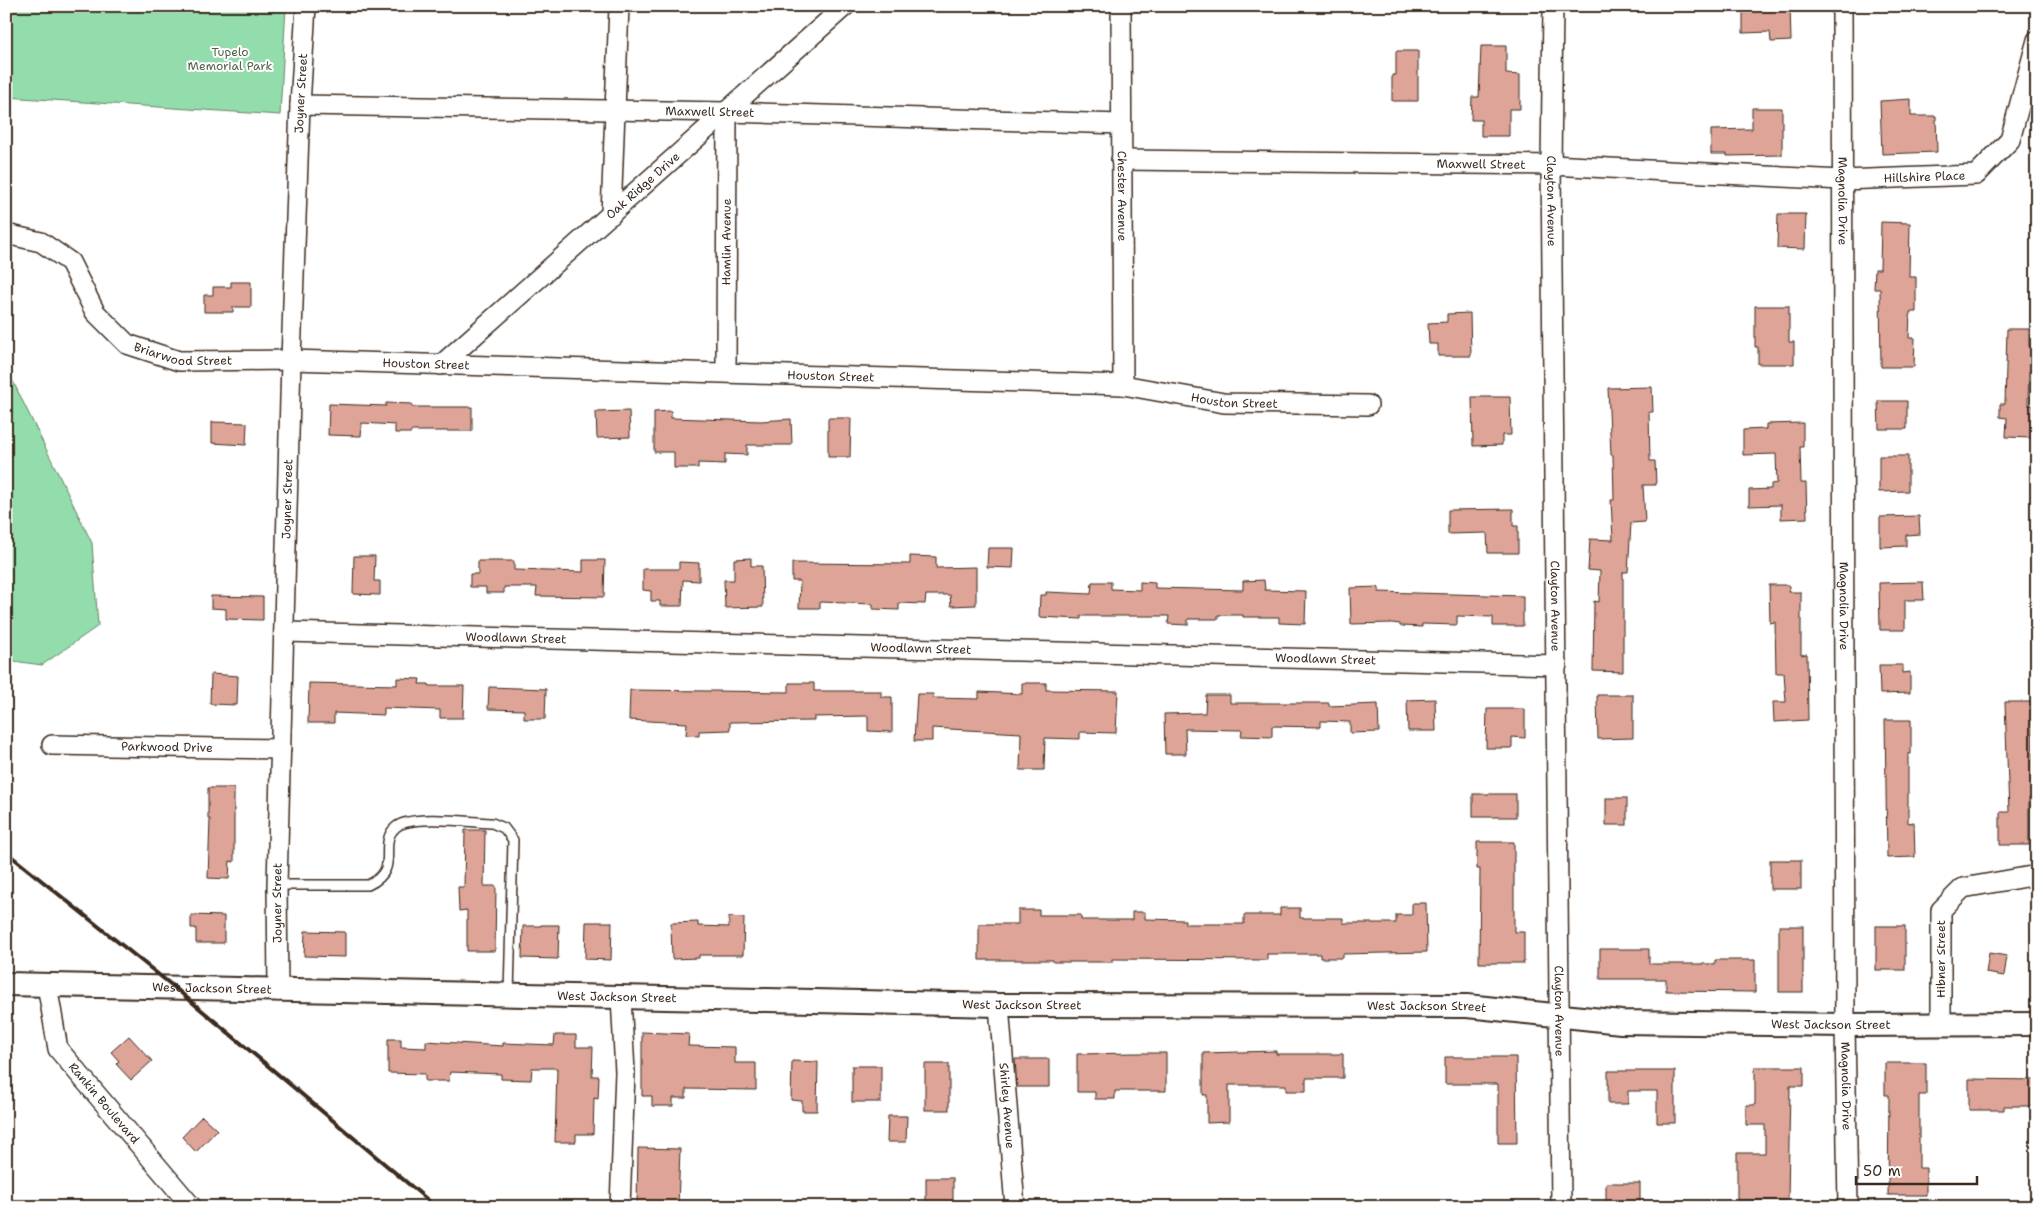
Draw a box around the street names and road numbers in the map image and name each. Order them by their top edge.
street label: Joyner Street [291,53,311,134]
street label: Maxwell Street [665,103,755,121]
street label: Oak Ridge Drive [602,148,683,223]
street label: Chester Avenue [1114,151,1130,241]
street label: Clayton Avenue [1543,155,1560,247]
street label: Maxwell Street [1436,156,1526,173]
street label: Magnolia Drive [1834,157,1851,245]
street label: Hillshire Place [1883,167,1966,186]
street label: Hamlin Avenue [718,198,735,286]
street label: Briarwood Street [132,339,232,369]
street label: Houston Street [382,355,470,373]
street label: Houston Street [787,367,875,386]
street label: Houston Street [1189,389,1278,412]
street label: Joyner Street [278,459,296,539]
street label: Clayton Avenue [1547,560,1564,652]
street label: Magnolia Drive [1836,562,1852,650]
street label: Woodlawn Street [465,629,567,647]
street label: Woodlawn Street [870,639,972,658]
street label: Woodlawn Street [1275,650,1376,668]
street label: Parkwood Drive [121,738,213,756]
street label: Joyner Street [269,863,286,943]
street label: Hibner Street [1933,920,1949,998]
street label: Clayton Avenue [1551,965,1568,1057]
street label: West Jackson Street [152,979,272,998]
street label: West Jackson Street [557,988,677,1006]
street label: West Jackson Street [962,996,1082,1013]
street label: West Jackson Street [1367,998,1487,1016]
street label: West Jackson Street [1771,1016,1891,1033]
street label: Magnolia Drive [1837,1042,1855,1131]
street label: Rankin Boulevard [65,1059,143,1148]
street label: Shirley Avenue [996,1062,1018,1149]

